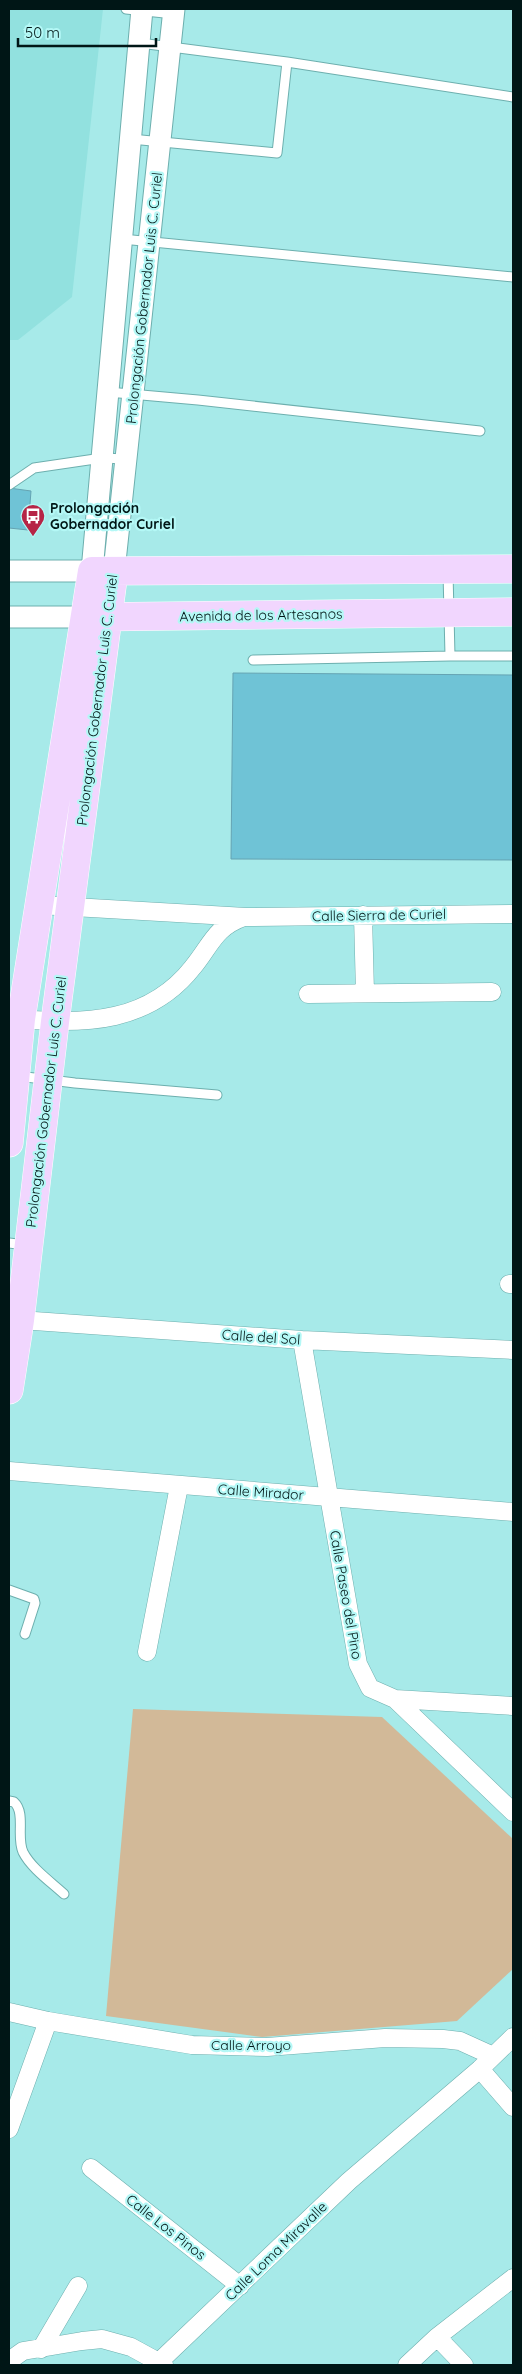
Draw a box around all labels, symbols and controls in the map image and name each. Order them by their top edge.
scale bar [18,15,155,47]
text: 50 m [25,23,60,42]
street label: Prolongación Gobernador Luis C. Curiel [122,171,166,425]
place label: Prolongación Gobernador Curiel [50,499,175,533]
bus stop icon: Prolongación Gobernador Curiel [20,503,46,537]
street label: Prolongación Gobernador Luis C. Curiel [73,573,121,827]
street label: Avenida de los Artesanos [179,605,343,625]
street label: Calle Sierra de Curiel [312,905,446,925]
street label: Prolongación Gobernador Luis C. Curiel [22,975,70,1229]
street label: Calle del Sol [221,1325,301,1349]
street label: Calle Mirador [217,1480,305,1504]
street label: Calle Paseo del Pino [326,1529,366,1661]
street label: Calle Arroyo [211,2036,291,2054]
street label: Calle Los Pinos [122,2190,210,2264]
street label: Calle Loma Miravalle [221,2198,331,2304]

